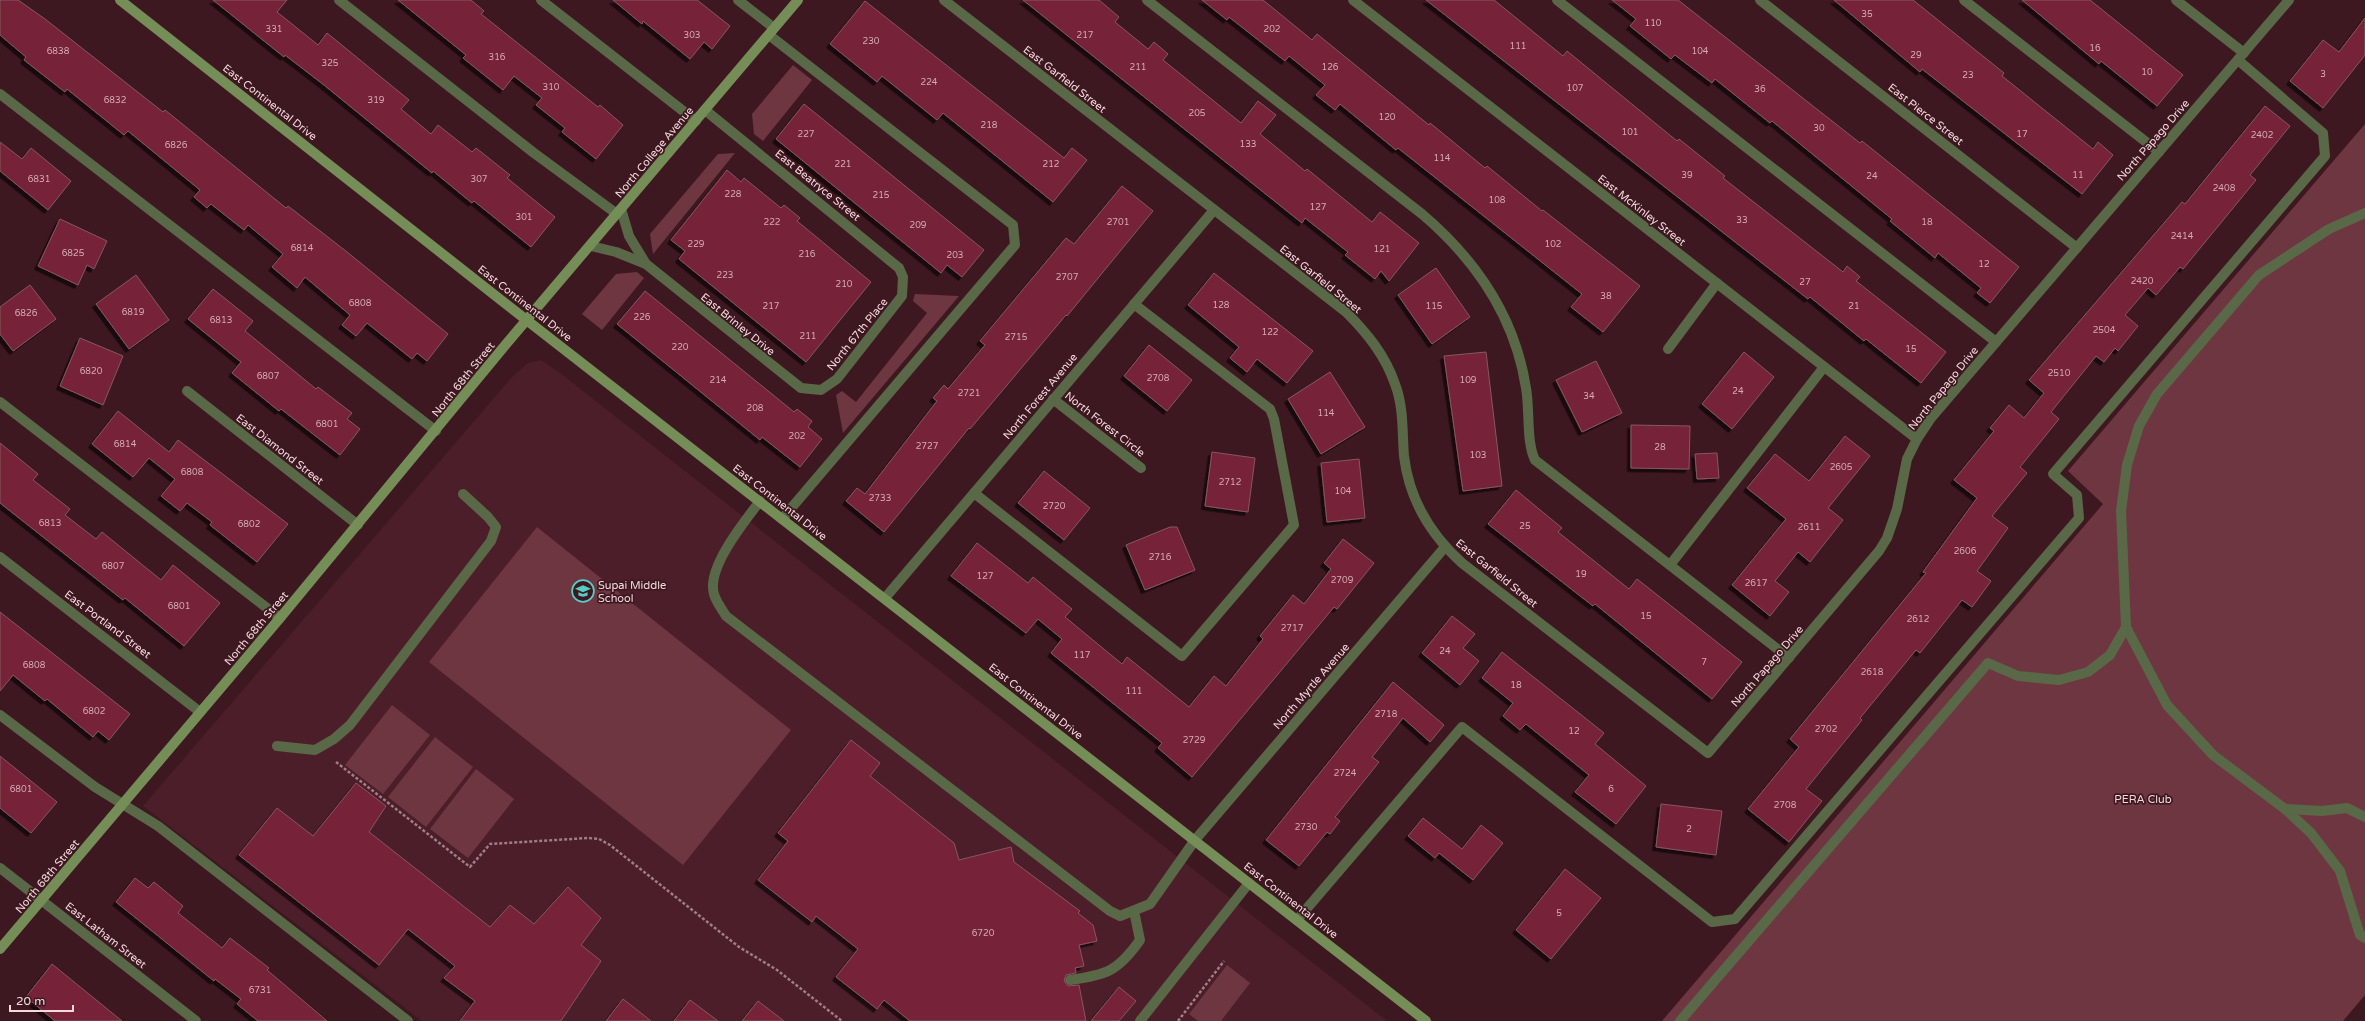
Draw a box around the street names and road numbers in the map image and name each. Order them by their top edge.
street label: East Garfield Street [1021,43,1109,116]
street label: East Continental Drive [220,62,319,143]
street label: East Pierce Street [1885,81,1966,148]
street label: North Papago Drive [2115,97,2192,184]
street label: North College Avenue [613,104,696,200]
street label: East Beatryce Street [772,147,863,224]
street label: East McKinley Street [1595,172,1688,249]
street label: East Garfield Street [1277,242,1364,316]
street label: East Continental Drive [475,263,574,344]
street label: East Brinley Drive [698,291,777,358]
street label: North 67th Place [824,296,891,373]
street label: North 68th Street [429,339,498,419]
street label: North Papago Drive [1906,344,1981,433]
street label: North Forest Avenue [1001,351,1080,442]
street label: North Forest Circle [1062,389,1147,460]
street label: East Diamond Street [233,411,326,488]
street label: East Continental Drive [730,462,829,543]
street label: East Garfield Street [1453,536,1540,610]
street label: East Portland Street [62,588,153,661]
street label: North 68th Street [222,589,291,668]
street label: North Papago Drive [1729,623,1806,710]
street label: North Myrtle Avenue [1271,641,1352,732]
street label: East Continental Drive [986,661,1085,742]
street label: North 68th Street [13,837,82,916]
street label: East Continental Drive [1241,860,1340,941]
street label: East Latham Street [63,900,149,971]

